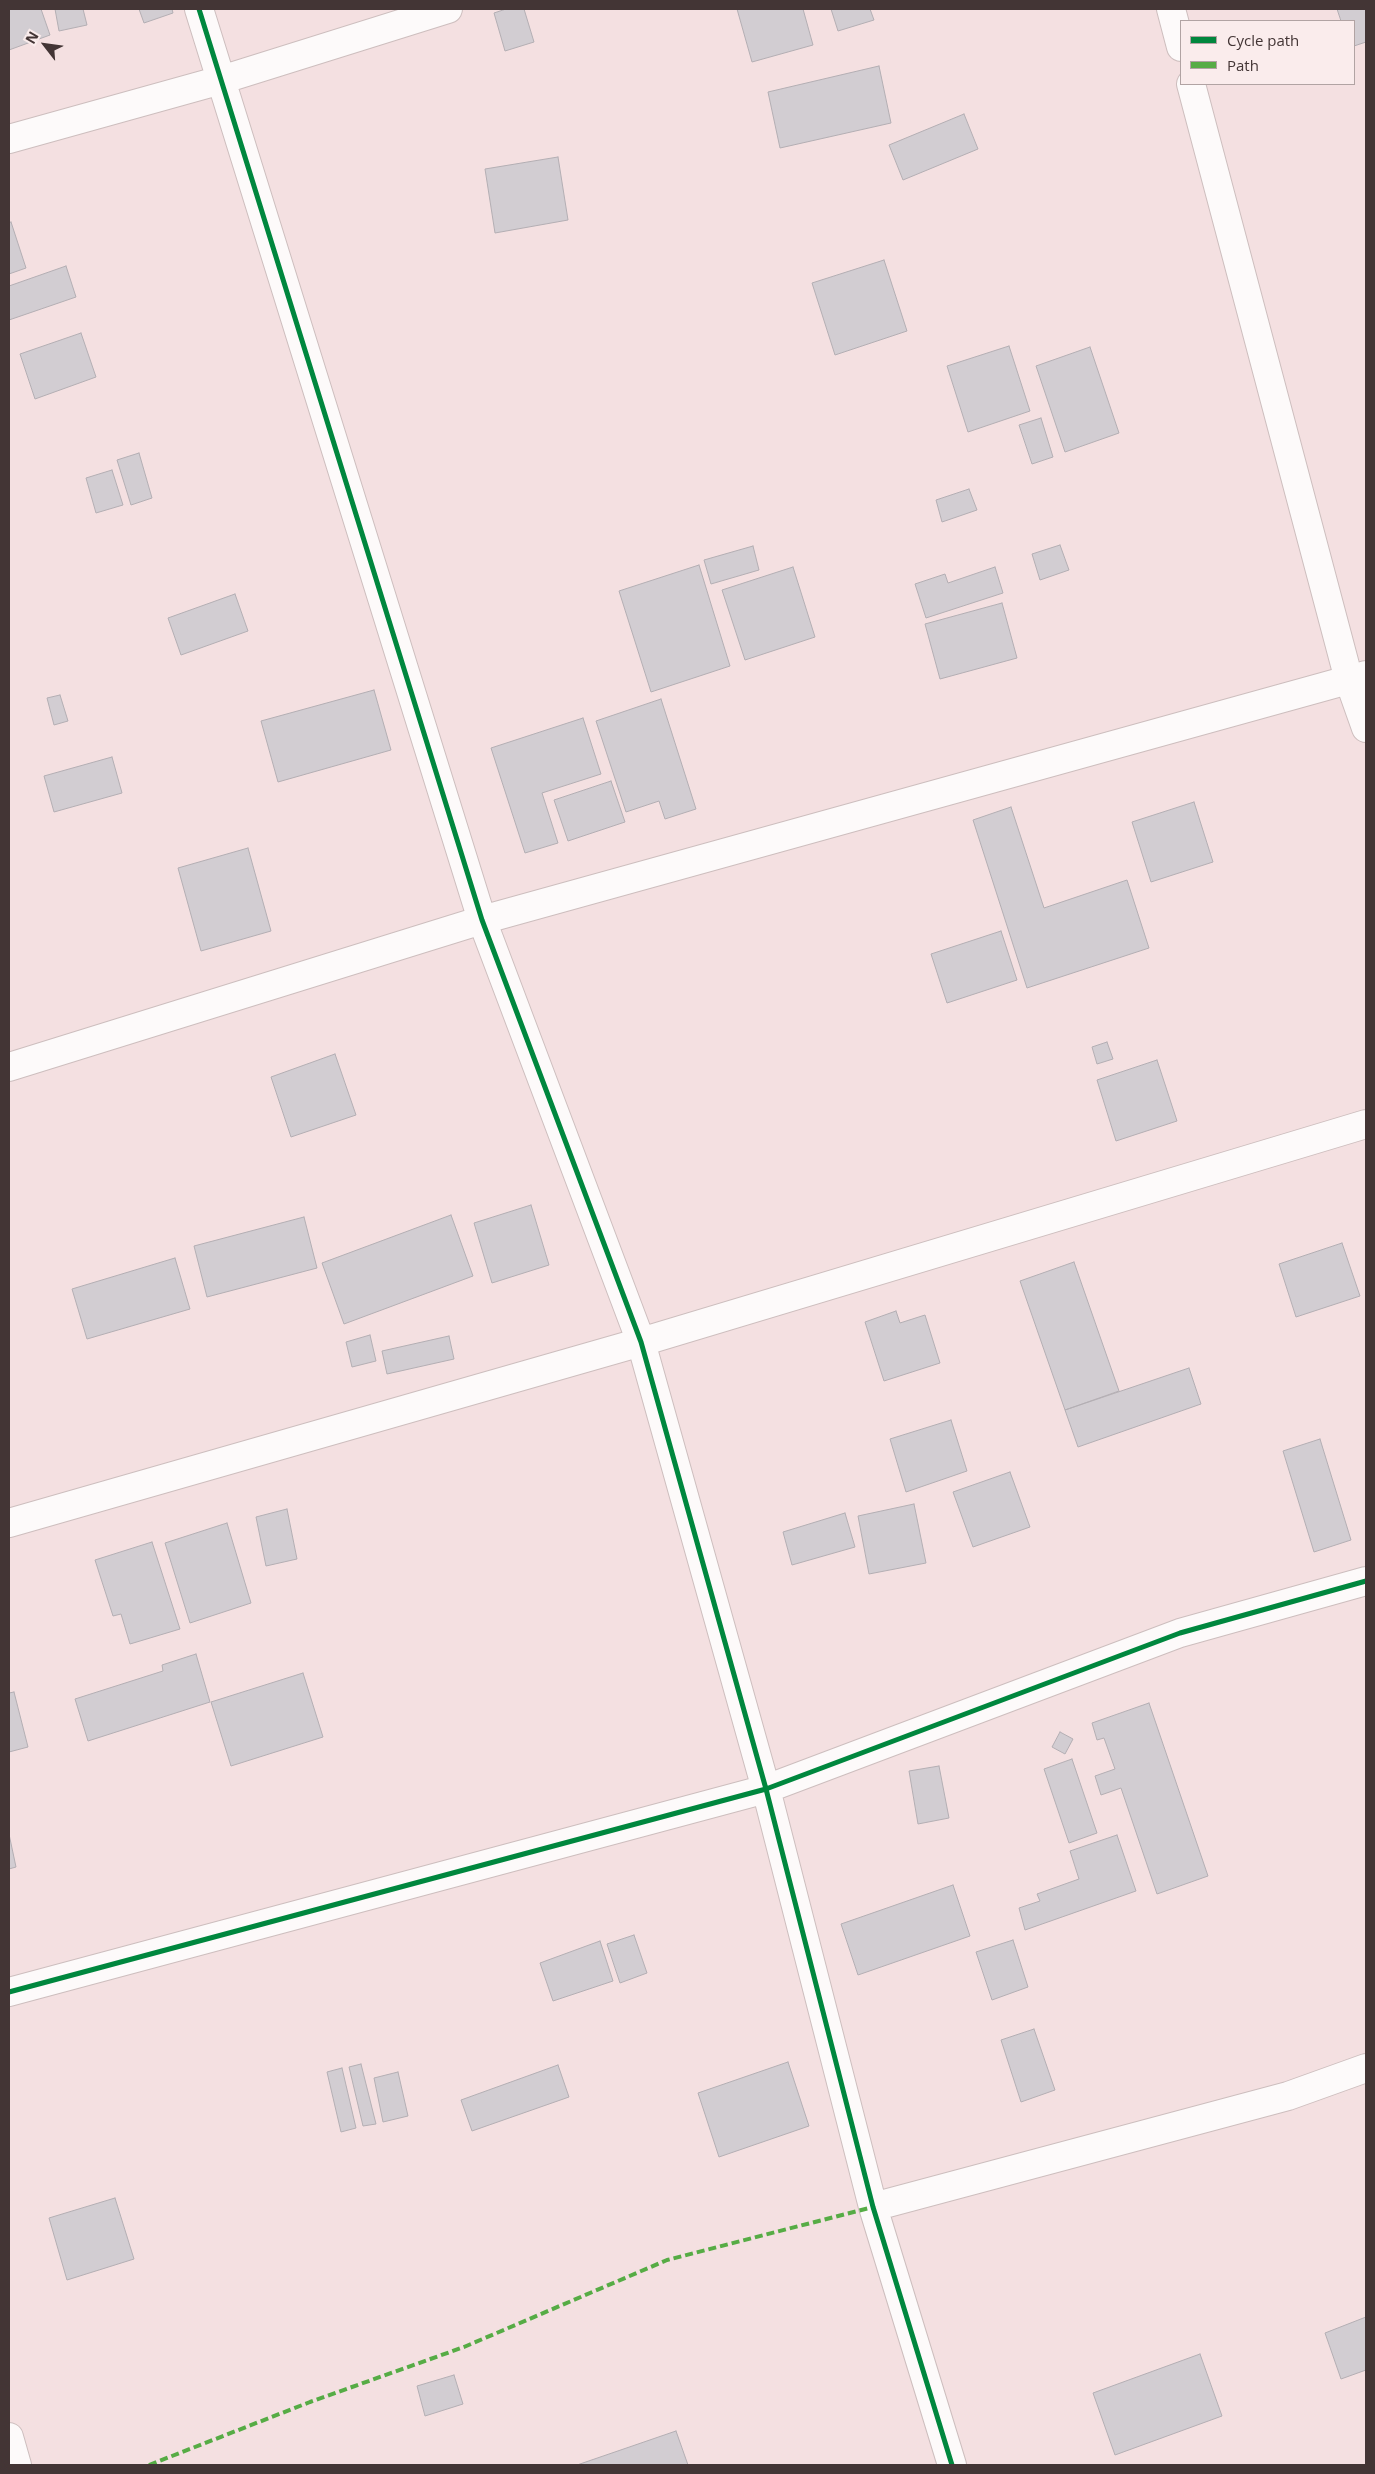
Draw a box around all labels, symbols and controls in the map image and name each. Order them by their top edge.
north arrow [20,20,70,70]
legend [1180,20,1355,85]
text: N [20,28,43,47]
text: Cycle path [1227,30,1299,50]
text: Path [1227,55,1259,75]

